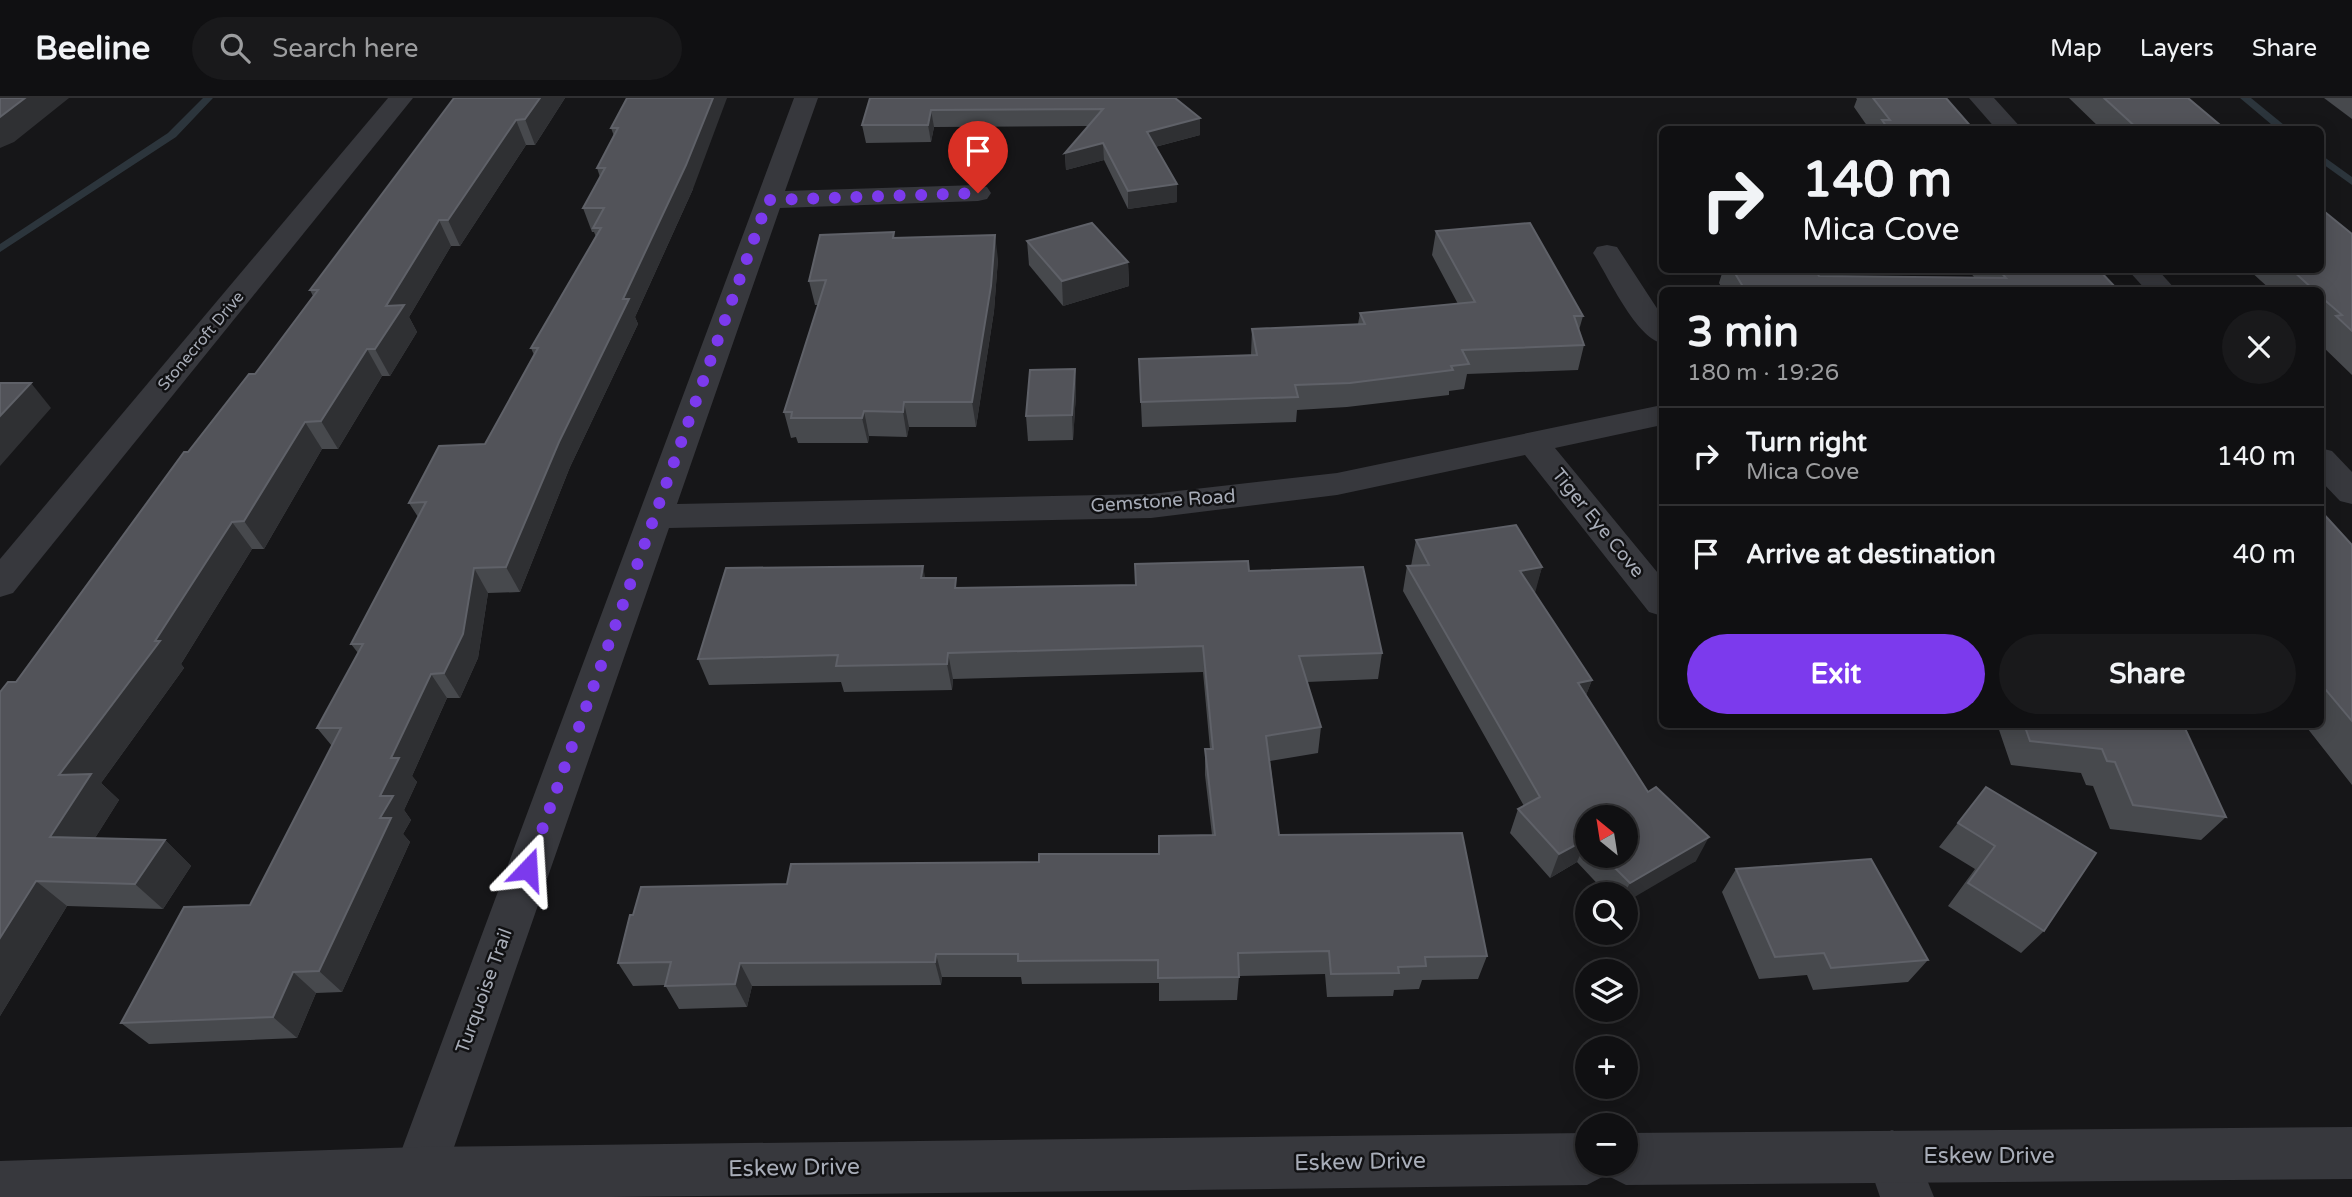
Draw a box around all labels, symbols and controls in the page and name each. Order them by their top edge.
search box [192,17,682,80]
text: Beeline [35,29,150,68]
icon: search [216,29,254,67]
text: Search here [272,33,418,64]
text: Map [2050,34,2102,63]
text: Layers [2140,34,2214,63]
text: Share [2252,34,2317,63]
pin [948,121,1008,193]
icon: arrive [959,132,997,170]
text: 140 m [1802,151,1952,210]
icon: right [1687,154,1778,245]
text: Mica Cove [1802,211,1960,249]
street label: Stonecroft Drive [154,287,248,395]
text: 3 min [1687,307,1799,358]
button: close [2222,310,2296,384]
text: 180 m · 19:26 [1687,359,1839,387]
text: Turn right [1746,427,1867,458]
icon: right [1687,437,1725,475]
text: 140 m [2216,441,2296,472]
text: Mica Cove [1746,458,1859,486]
street label: Tiger Eye Cove [1547,464,1649,582]
street label: Gemstone Road [1090,485,1236,517]
icon: arrive [1687,535,1725,573]
text: Arrive at destination [1746,539,1996,570]
text: 40 m [2233,539,2296,570]
button: Exit [1687,634,1985,714]
button: Share [1999,634,2296,714]
north arrow [1575,805,1638,868]
map controls [1575,805,1638,1176]
position arrow [491,832,565,906]
button: search [1575,882,1638,945]
street label: Turquoise Trail [451,925,517,1057]
button: layers [1575,959,1638,1022]
button: + [1575,1036,1638,1099]
button: − [1575,1113,1638,1176]
street label: Eskew Drive [1923,1142,2055,1170]
street label: Eskew Drive [1294,1147,1426,1177]
street label: Eskew Drive [728,1153,860,1183]

